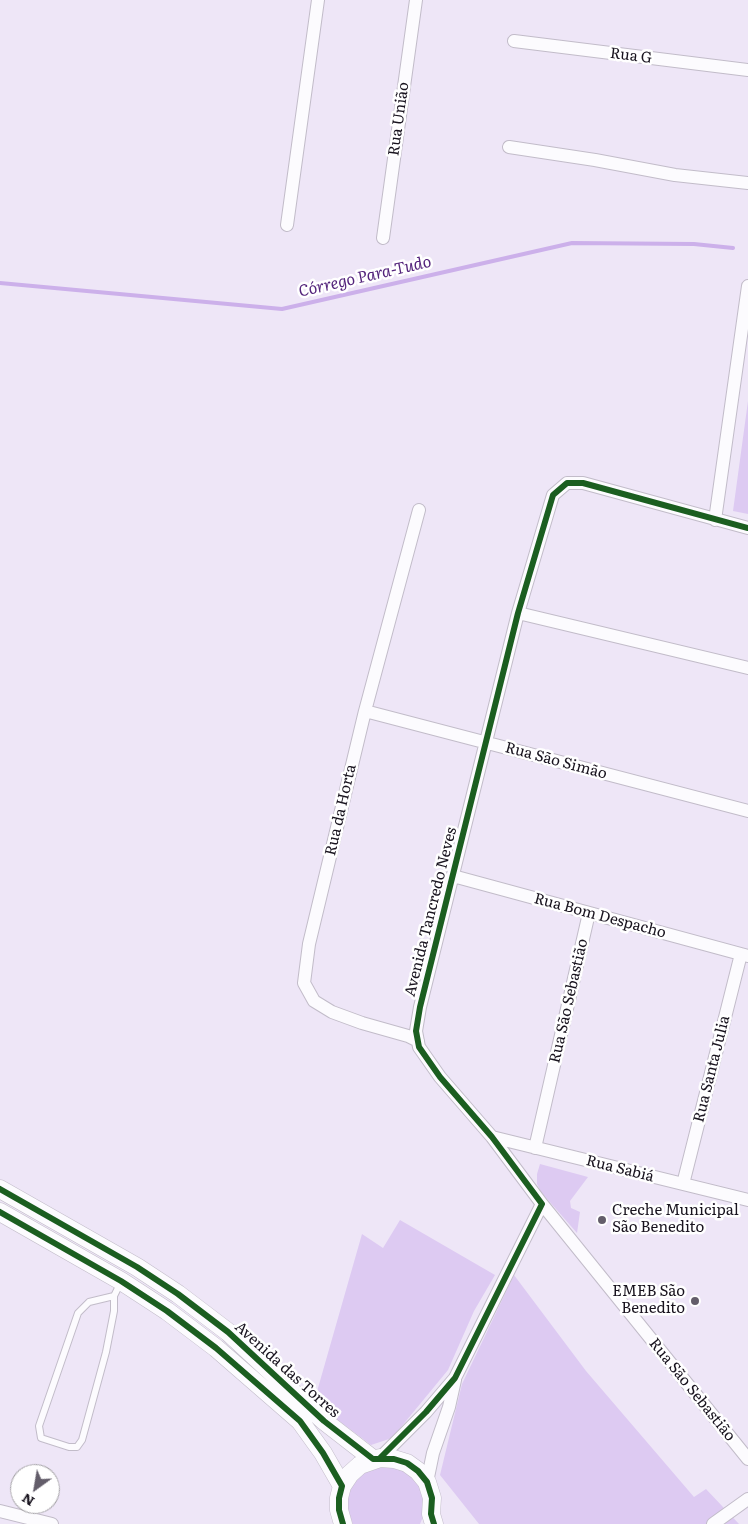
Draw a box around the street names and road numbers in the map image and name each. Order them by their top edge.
street label: Rua G [609,45,653,67]
street label: Rua União [385,81,413,157]
street label: Rua São Simão [503,739,609,783]
street label: Rua da Horta [322,763,360,857]
street label: Avenida Tancredo Neves [401,825,461,999]
street label: Rua Bom Despacho [532,890,668,942]
street label: Rua São Sebastião [546,937,592,1065]
street label: Rua Santa Julia [690,1014,734,1124]
street label: Rua Sabiá [584,1152,656,1186]
street label: Avenida das Torres [231,1318,343,1422]
street label: Rua São Sebastião [645,1335,739,1445]

